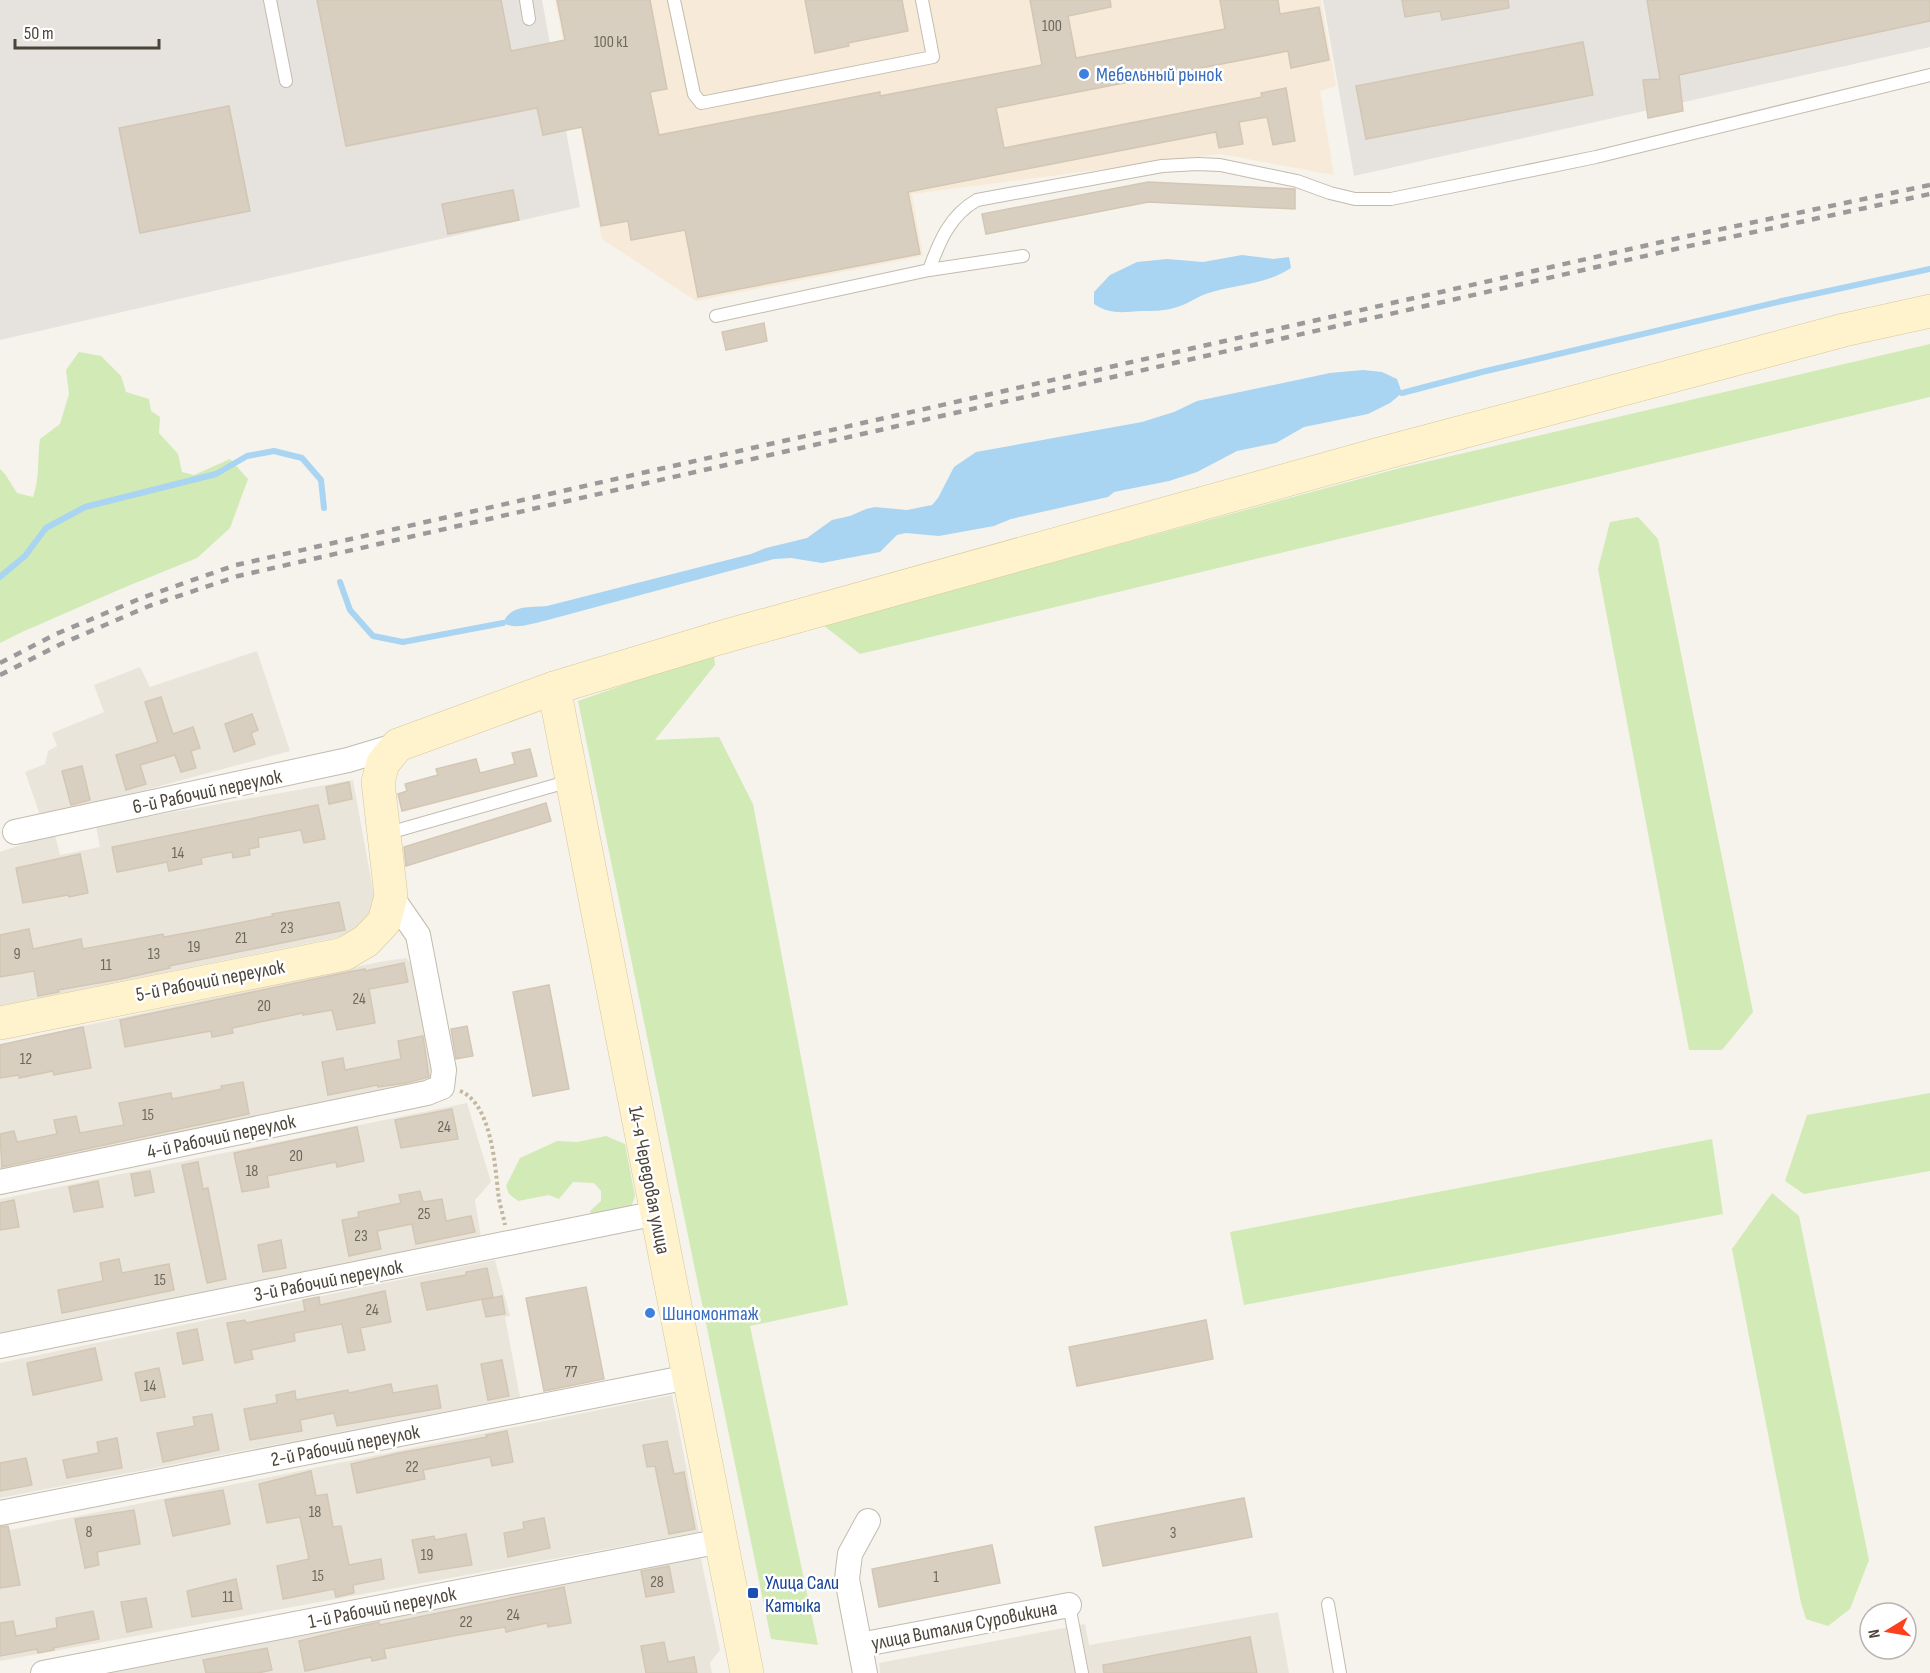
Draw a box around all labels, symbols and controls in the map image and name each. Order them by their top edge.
scale bar [15,12,159,50]
house number: 100 [1042,17,1062,36]
text: 50 m [24,23,54,44]
house number: 100 к1 [594,33,628,52]
place label: Мебельный рынок [1096,63,1223,87]
marker: Мебельный рынок [1077,67,1091,81]
street label: 6-й Рабочий переулок [131,764,284,819]
house number: 14 [172,844,184,863]
house number: 23 [280,919,294,938]
house number: 21 [235,929,248,948]
house number: 19 [188,938,200,957]
house number: 9 [13,945,21,964]
house number: 13 [148,945,160,964]
street label: 5-й Рабочий переулок [134,955,287,1007]
house number: 11 [100,956,112,975]
house number: 24 [352,990,366,1009]
house number: 20 [257,997,271,1016]
house number: 12 [20,1050,32,1069]
street label: 14-я Чередовая улица [623,1104,675,1256]
house number: 15 [142,1106,154,1125]
street label: 4-й Рабочий переулок [145,1109,298,1164]
house number: 24 [437,1118,451,1137]
house number: 20 [289,1147,303,1166]
house number: 18 [246,1162,258,1181]
house number: 25 [417,1205,431,1224]
house number: 23 [354,1227,368,1246]
street label: 3-й Рабочий переулок [252,1255,405,1307]
house number: 15 [154,1271,166,1290]
house number: 24 [365,1301,379,1320]
place label: Шиномонтаж [662,1302,759,1326]
marker: Шиномонтаж [643,1306,657,1320]
house number: 77 [565,1363,578,1382]
house number: 14 [144,1377,156,1396]
street label: 2-й Рабочий переулок [269,1420,422,1472]
house number: 22 [405,1458,419,1477]
house number: 18 [309,1503,321,1522]
house number: 8 [85,1523,93,1542]
house number: 3 [1170,1524,1176,1543]
house number: 19 [421,1546,433,1565]
house number: 15 [312,1567,324,1586]
house number: 1 [933,1568,939,1587]
place label: Улица Сали Катыка [765,1571,839,1618]
house number: 28 [650,1573,664,1592]
street label: 1-й Рабочий переулок [306,1582,458,1634]
marker: Улица Сали Катыка [746,1586,760,1600]
house number: 11 [222,1588,234,1607]
street label: улица Виталия Суровикина [869,1596,1059,1656]
north arrow [1858,1601,1918,1661]
house number: 24 [506,1606,520,1625]
house number: 22 [459,1613,473,1632]
text: N [1865,1628,1885,1640]

